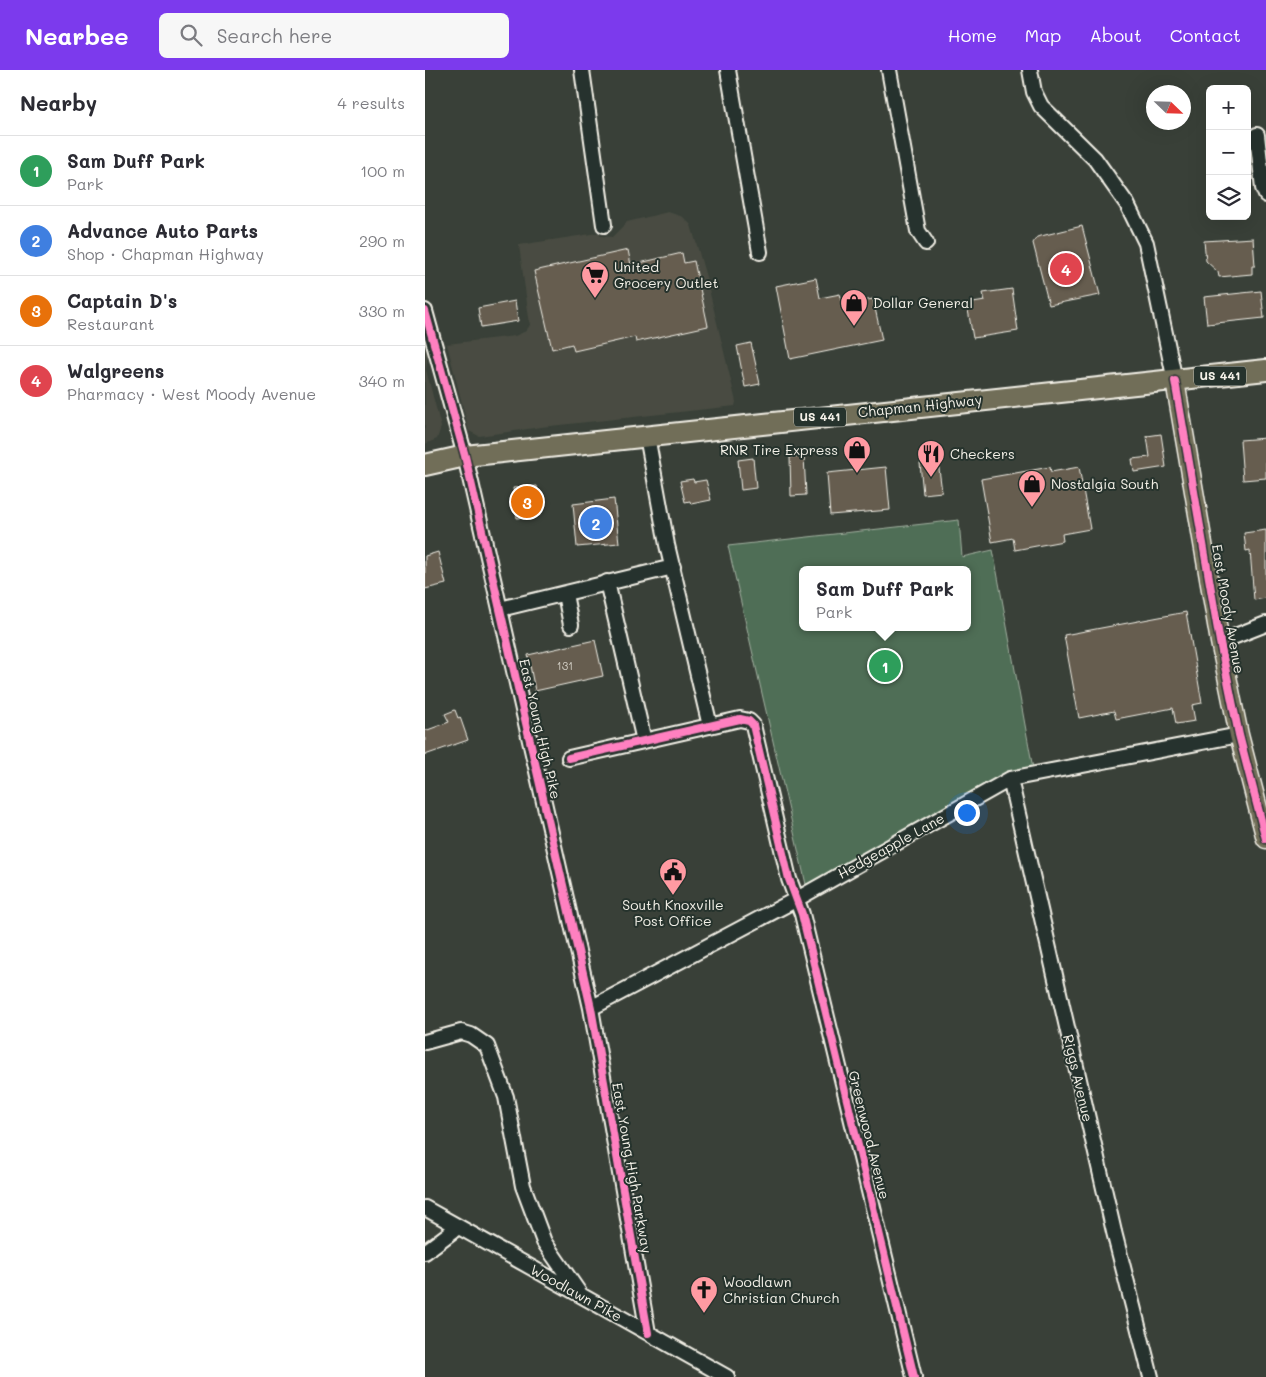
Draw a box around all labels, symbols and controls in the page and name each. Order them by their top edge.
search box [159,13,509,58]
text: Nearbee [25,20,129,51]
icon: search [177,21,205,49]
text: Search here [217,23,332,48]
text: Home [948,23,997,47]
text: Map [1025,23,1061,47]
text: About [1089,23,1142,47]
text: Contact [1170,23,1241,47]
north arrow [1146,85,1191,130]
map controls [1206,85,1251,220]
button: + [1206,85,1251,130]
text: Nearby [20,89,97,116]
text: 4 results [337,92,405,113]
button: − [1206,130,1251,175]
text: Sam Duff Park [67,148,205,173]
text: 1 [32,160,40,181]
text: 100 m [360,160,405,181]
text: Park [67,173,103,194]
button: layers [1206,175,1251,220]
text: Advance Auto Parts [67,218,258,243]
text: 2 [32,230,40,251]
text: 290 m [359,230,405,251]
text: Shop · Chapman Highway [67,243,264,264]
pin: 4 [1050,250,1082,288]
place label: United Grocery Outlet [614,257,719,292]
supermarket icon: United Grocery Outlet [580,260,610,299]
text: Captain D's [67,288,177,313]
shop icon: Dollar General [839,288,869,327]
place label: Dollar General [873,293,973,312]
text: 3 [31,300,41,321]
text: 330 m [359,300,405,321]
text: Restaurant [67,313,155,334]
text: Walgreens [67,358,164,383]
road number: US 441 [1194,366,1246,386]
text: 4 [31,370,41,391]
text: 340 m [358,370,405,391]
text: Pharmacy · West Moody Avenue [67,383,316,404]
street label: Chapman Highway [857,390,983,421]
road number: US 441 [794,408,846,427]
shop icon: RNR Tire Express [842,435,872,474]
restaurant icon: Checkers [916,439,946,478]
place label: RNR Tire Express [720,440,838,459]
place label: Checkers [950,444,1015,463]
shop icon: Nostalgia South [1017,469,1047,508]
place label: Nostalgia South [1051,474,1158,493]
pin: 3 [511,483,543,521]
pin: 2 [580,504,612,542]
street label: East Moody Avenue [1208,543,1249,675]
popup [799,566,971,631]
text: Sam Duff Park [816,576,954,601]
text: Park [816,601,852,622]
pin: 1 [869,647,901,685]
street label: East Young High Pike [515,657,566,801]
house number: 131 [557,658,573,673]
your location [954,800,980,826]
street label: Hedgeapple Lane [834,808,948,883]
public building icon: South Knoxville Post Office [658,857,688,896]
place label: South Knoxville Post Office [622,895,724,930]
street label: Riggs Avenue [1059,1032,1098,1123]
street label: Greenwood Avenue [844,1069,895,1201]
street label: East Young High Parkway [608,1081,657,1255]
street label: Woodlawn Pike [527,1260,625,1326]
place label: Woodlawn Christian Church [723,1272,839,1307]
church icon: Woodlawn Christian Church [689,1275,719,1314]

